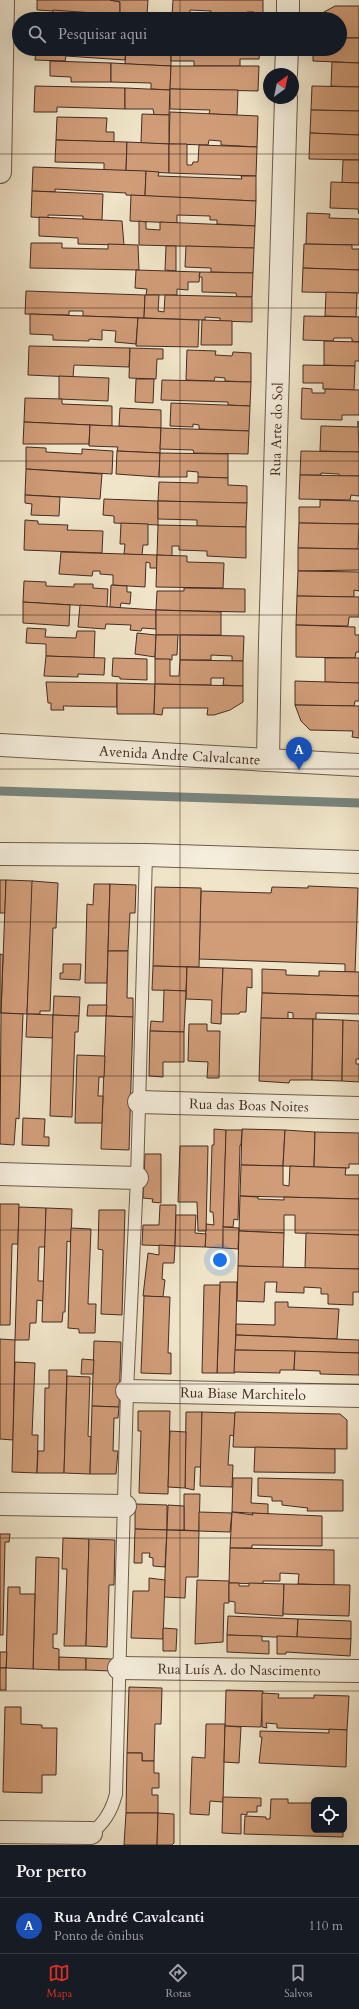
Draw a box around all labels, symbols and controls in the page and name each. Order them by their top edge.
search box [12,12,347,56]
icon: search [26,23,48,45]
text: Pesquisar aqui [58,24,147,44]
north arrow [263,68,299,104]
street label: Rua Arte do Sol [265,382,287,476]
pin: A [286,737,312,770]
street label: Avenida Andre Calvalcante [99,741,261,769]
street label: Rua das Boas Noites [189,1094,309,1116]
your location [210,1250,230,1270]
street label: Rua Biase Marchitelo [180,1383,307,1404]
street label: Rua Luís A. do Nascimento [157,1659,321,1680]
map controls [311,1797,347,1833]
button: locate [311,1797,347,1833]
text: Por perto [16,1860,86,1883]
text: Rua André Cavalcanti [54,1907,204,1927]
text: A [24,1917,34,1935]
text: 110 m [309,1917,343,1935]
text: Ponto de ônibus [54,1927,144,1945]
tab: Mapa [47,1962,72,2001]
tab: Rotas [165,1962,191,2001]
tab: Salvos [284,1962,312,2001]

